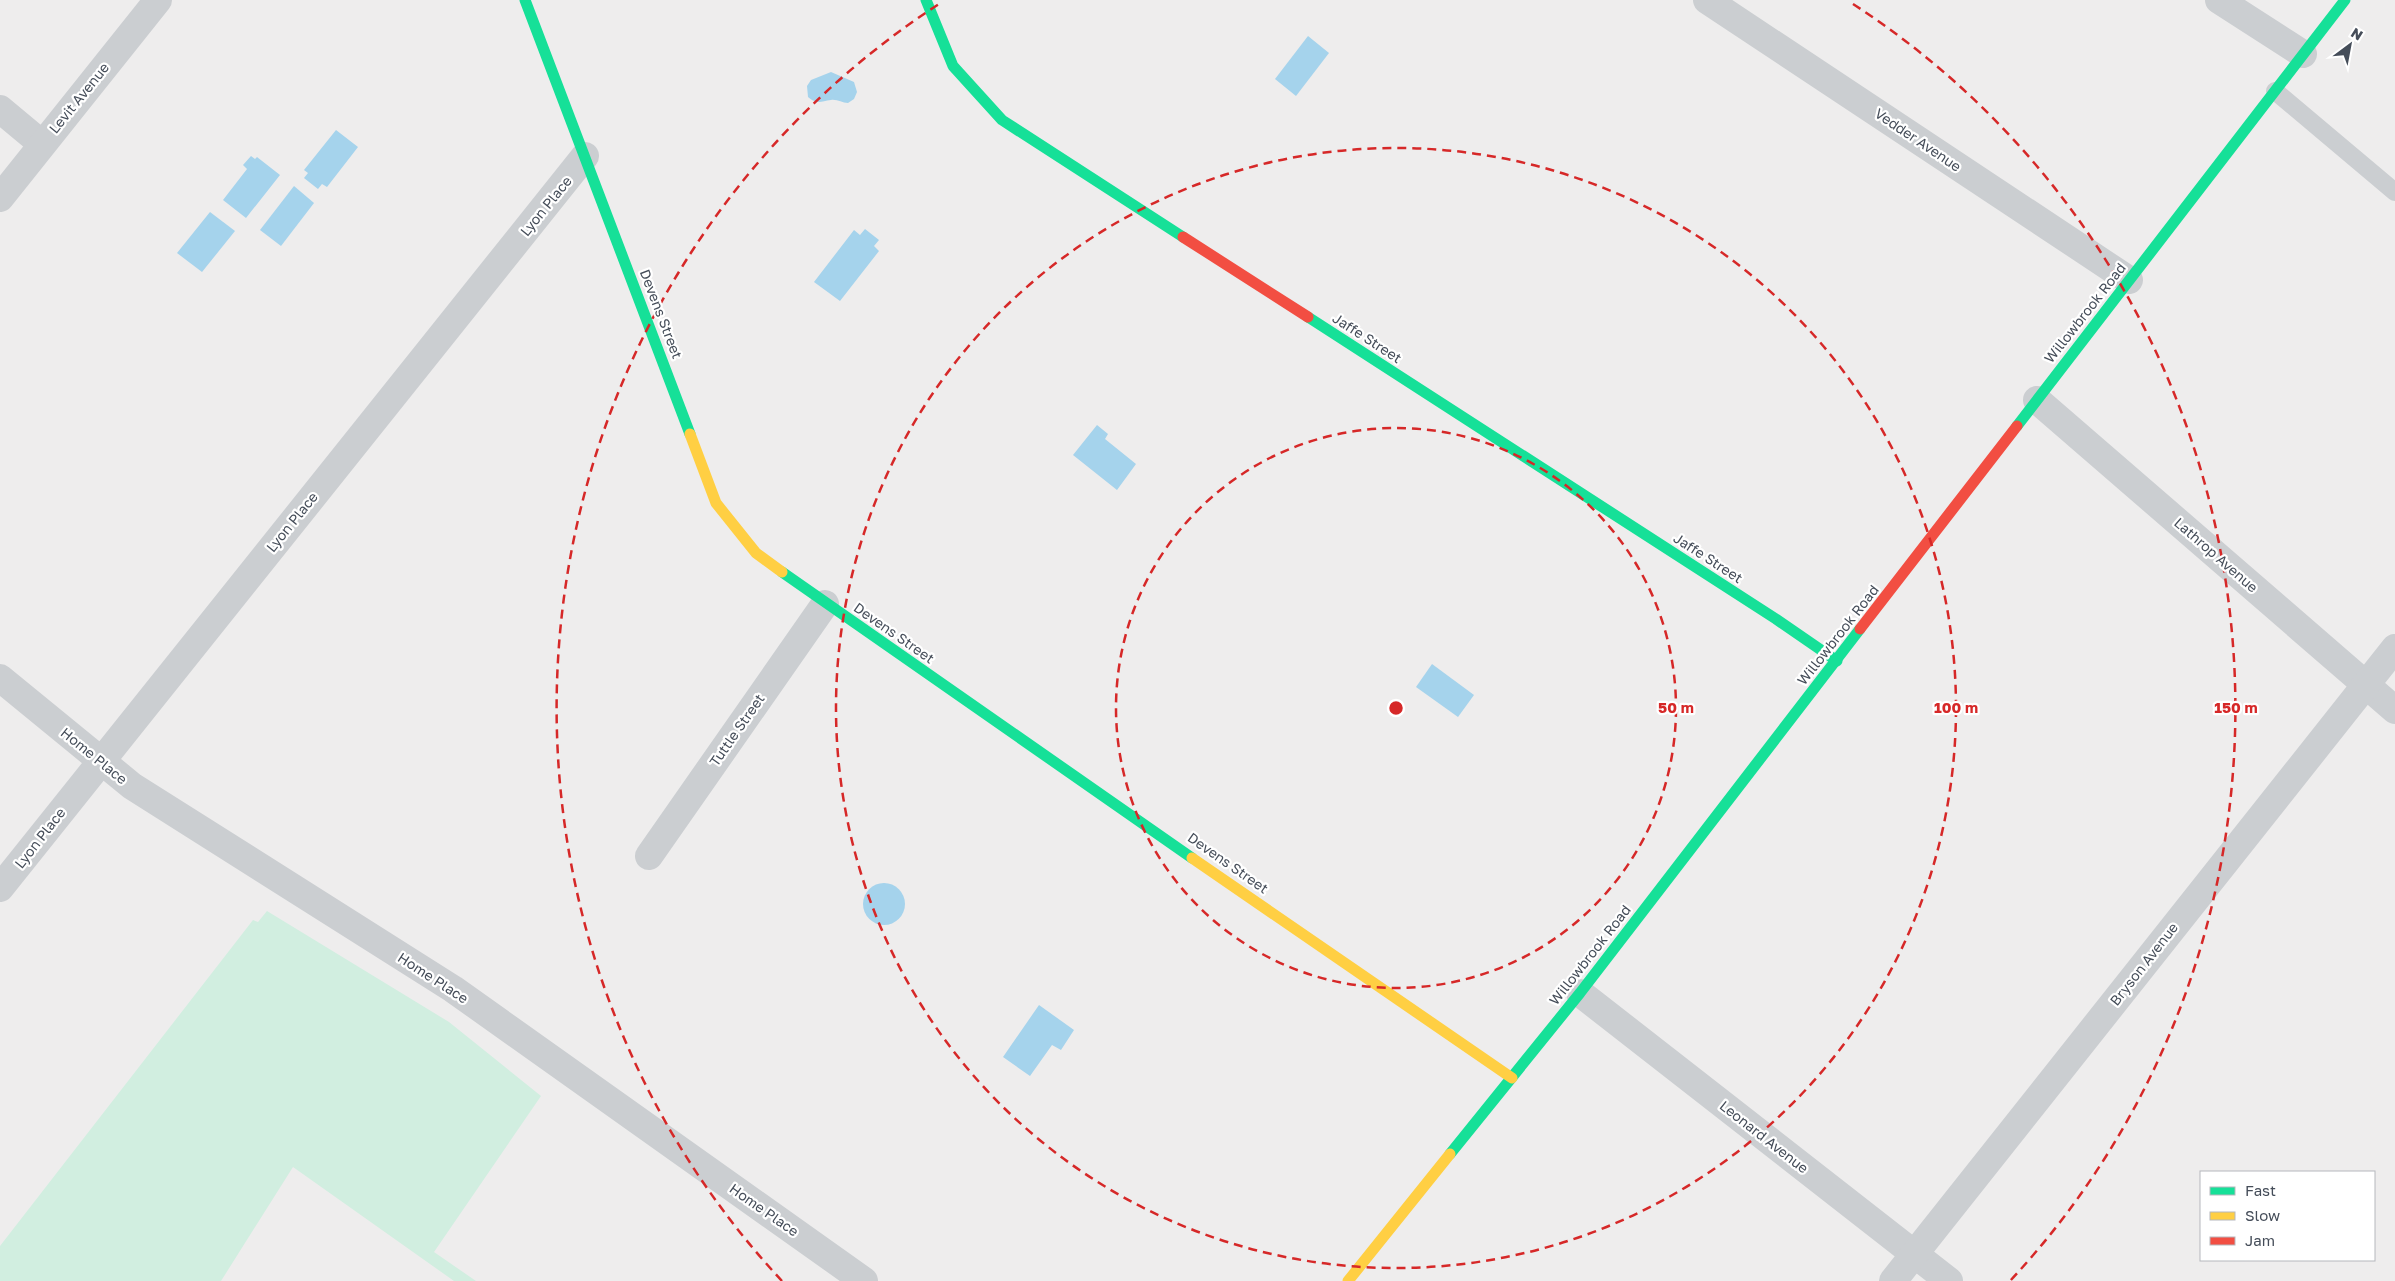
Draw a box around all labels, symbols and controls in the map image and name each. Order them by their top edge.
north arrow [2325,20,2375,70]
text: N [2348,24,2366,44]
street label: Levit Avenue [45,59,112,136]
street label: Vedder Avenue [1872,104,1965,175]
street label: Lyon Place [516,172,575,239]
street label: Willowbrook Road [2040,259,2129,366]
street label: Devens Street [637,267,686,361]
street label: Jaffe Street [1330,309,1405,366]
street label: Lyon Place [262,488,321,555]
street label: Lathrop Avenue [2171,514,2262,596]
street label: Jaffe Street [1671,529,1746,586]
street label: Willowbrook Road [1793,581,1882,688]
street label: Devens Street [851,599,938,667]
street label: Tuttle Street [705,690,768,769]
text: 50 m [1658,698,1694,716]
text: 100 m [1934,698,1978,716]
text: 150 m [2214,698,2258,716]
centre of rings [1387,699,1405,717]
street label: Home Place [58,724,131,788]
street label: Lyon Place [11,804,69,871]
street label: Devens Street [1185,829,1272,897]
street label: Willowbrook Road [1545,901,1634,1008]
street label: Bryson Avenue [2106,919,2181,1009]
street label: Home Place [395,949,472,1007]
street label: Leonard Avenue [1717,1097,1812,1176]
legend [2200,1171,2375,1261]
street label: Home Place [726,1180,802,1240]
text: Fast [2245,1181,2276,1199]
text: Slow [2245,1206,2280,1224]
text: Jam [2245,1231,2275,1249]

